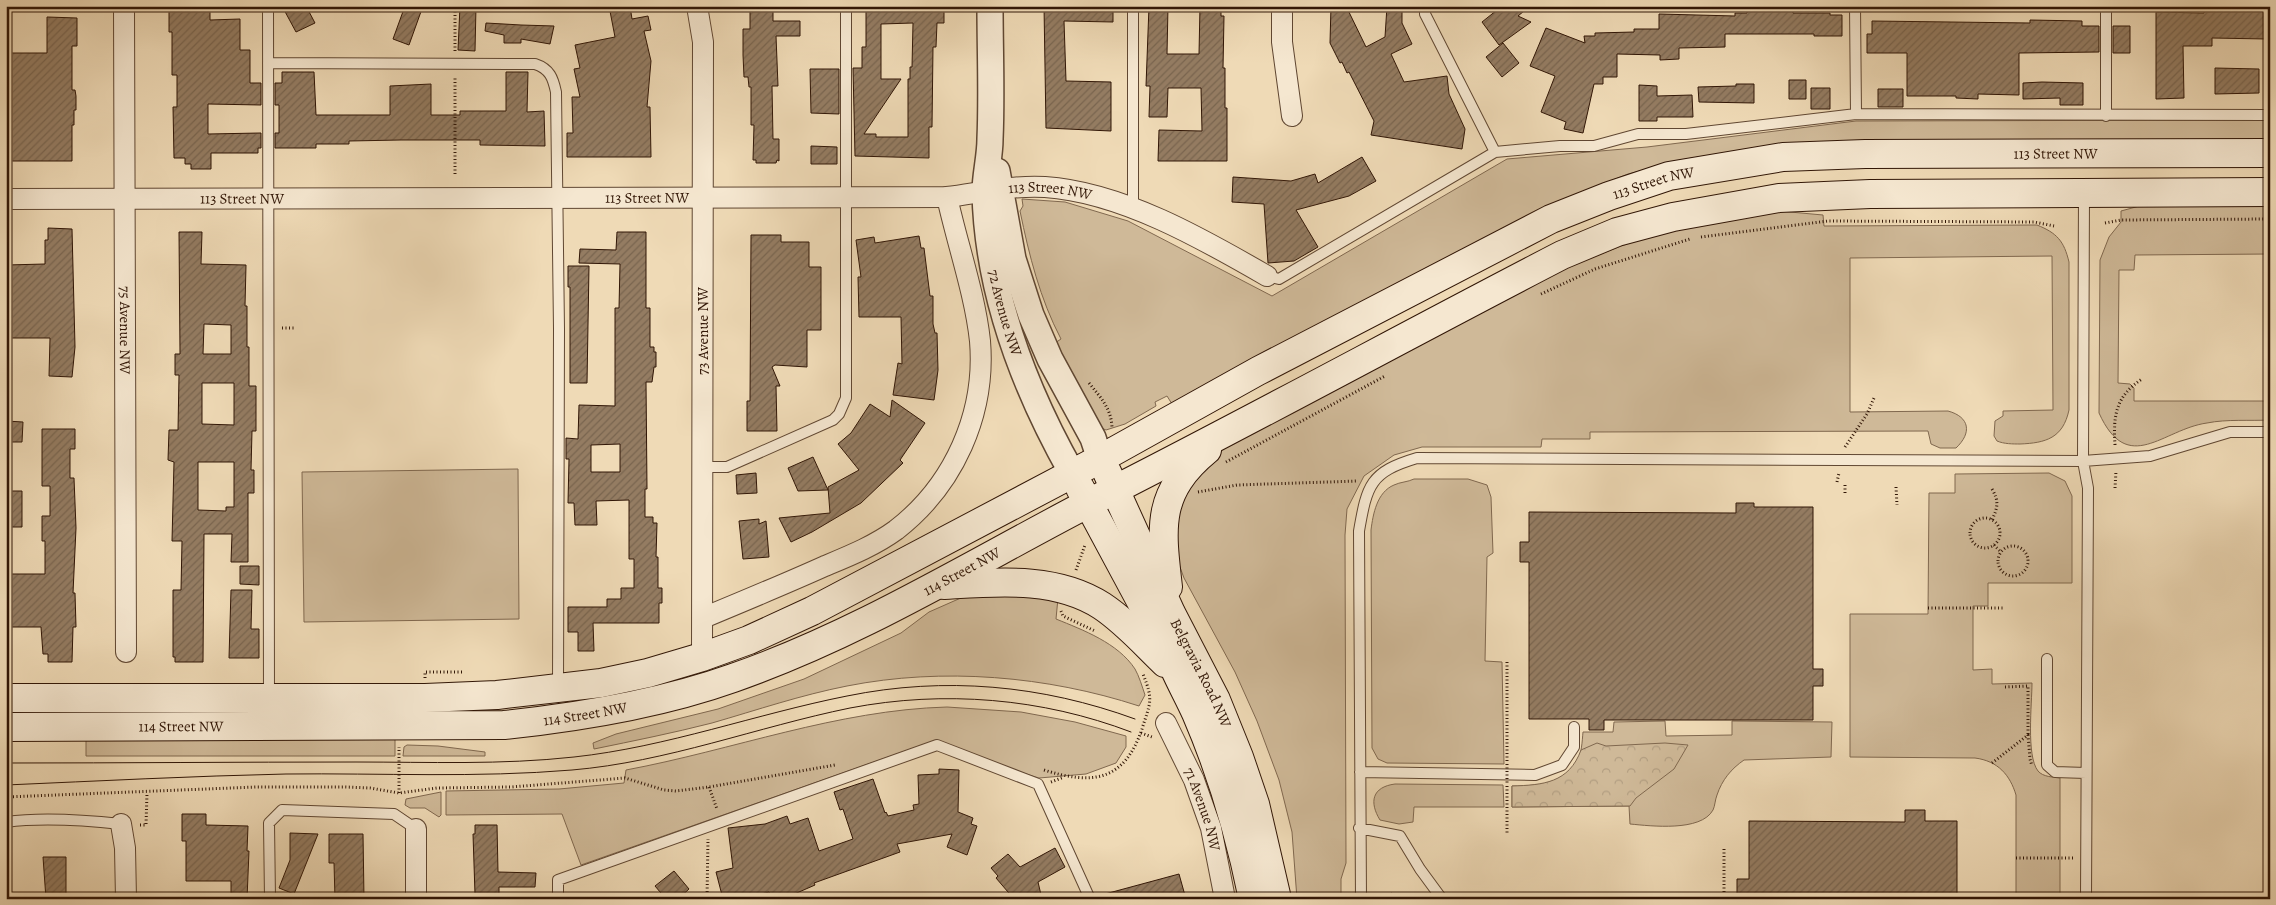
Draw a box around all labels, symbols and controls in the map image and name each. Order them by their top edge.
street label: 113 Street NW [2014,143,2098,164]
street label: 113 Street NW [1610,162,1696,204]
street label: 113 Street NW [1007,177,1094,204]
street label: 113 Street NW [200,188,284,209]
street label: 113 Street NW [605,188,689,208]
street label: 72 Avenue NW [984,268,1027,359]
street label: 75 Avenue NW [115,286,135,374]
street label: 73 Avenue NW [693,287,713,375]
street label: 114 Street NW [920,542,1004,600]
street label: Belgravia Road NW [1166,615,1236,730]
street label: 114 Street NW [542,697,629,730]
street label: 114 Street NW [139,716,223,736]
street label: 71 Avenue NW [1179,764,1225,853]

